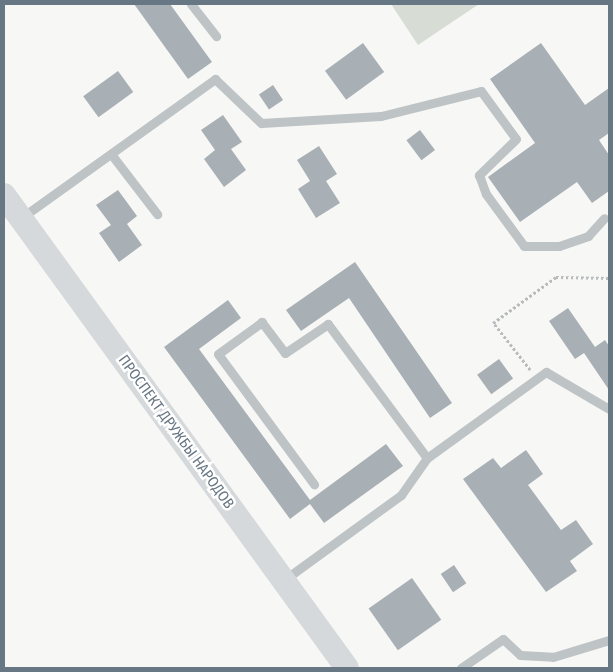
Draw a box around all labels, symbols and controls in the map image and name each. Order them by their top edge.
street label: ПРОСПЕКТ ДРУЖБЫ НАРОДОВ [114,352,238,512]

